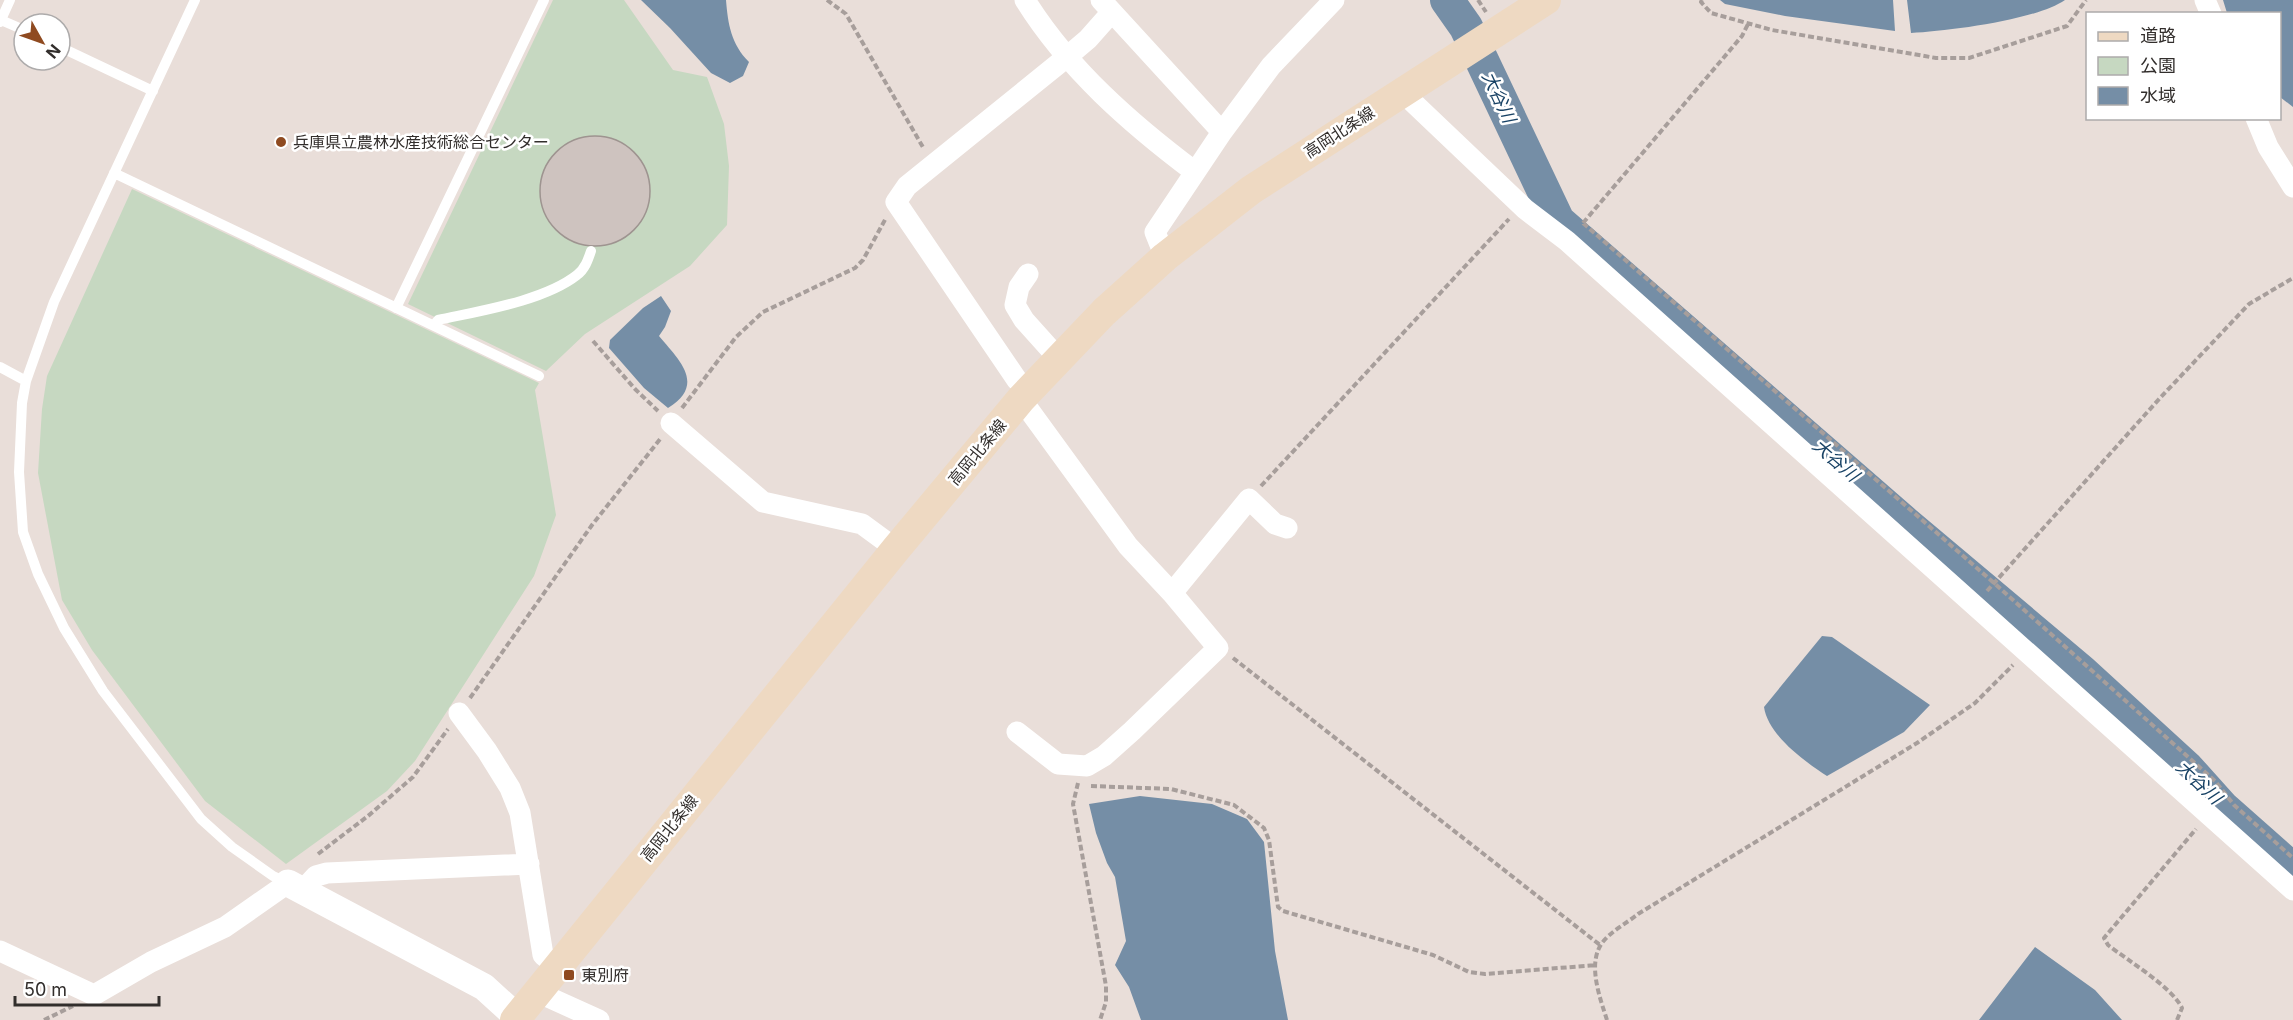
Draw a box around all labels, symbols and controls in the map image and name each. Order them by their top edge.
north arrow [12,12,72,72]
legend [2086,12,2281,120]
text: 道路 [2140,25,2176,46]
text: N [42,41,65,63]
text: 公園 [2140,55,2176,76]
water label: 大谷川 [1478,68,1521,128]
text: 水域 [2140,85,2176,106]
street label: 高岡北条線 [1300,102,1378,162]
place label: 兵庫県立農林水産技術総合センター [293,132,549,152]
marker: 兵庫県立農林水産技術総合センター [274,135,288,149]
street label: 高岡北条線 [944,415,1010,489]
water label: 大谷川 [1809,434,1865,487]
water label: 大谷川 [2172,756,2227,809]
street label: 高岡北条線 [636,791,702,865]
place label: 東別府 [581,965,629,985]
marker: 東別府 [562,968,576,982]
scale bar [15,969,159,1007]
text: 50 m [24,979,67,1000]

